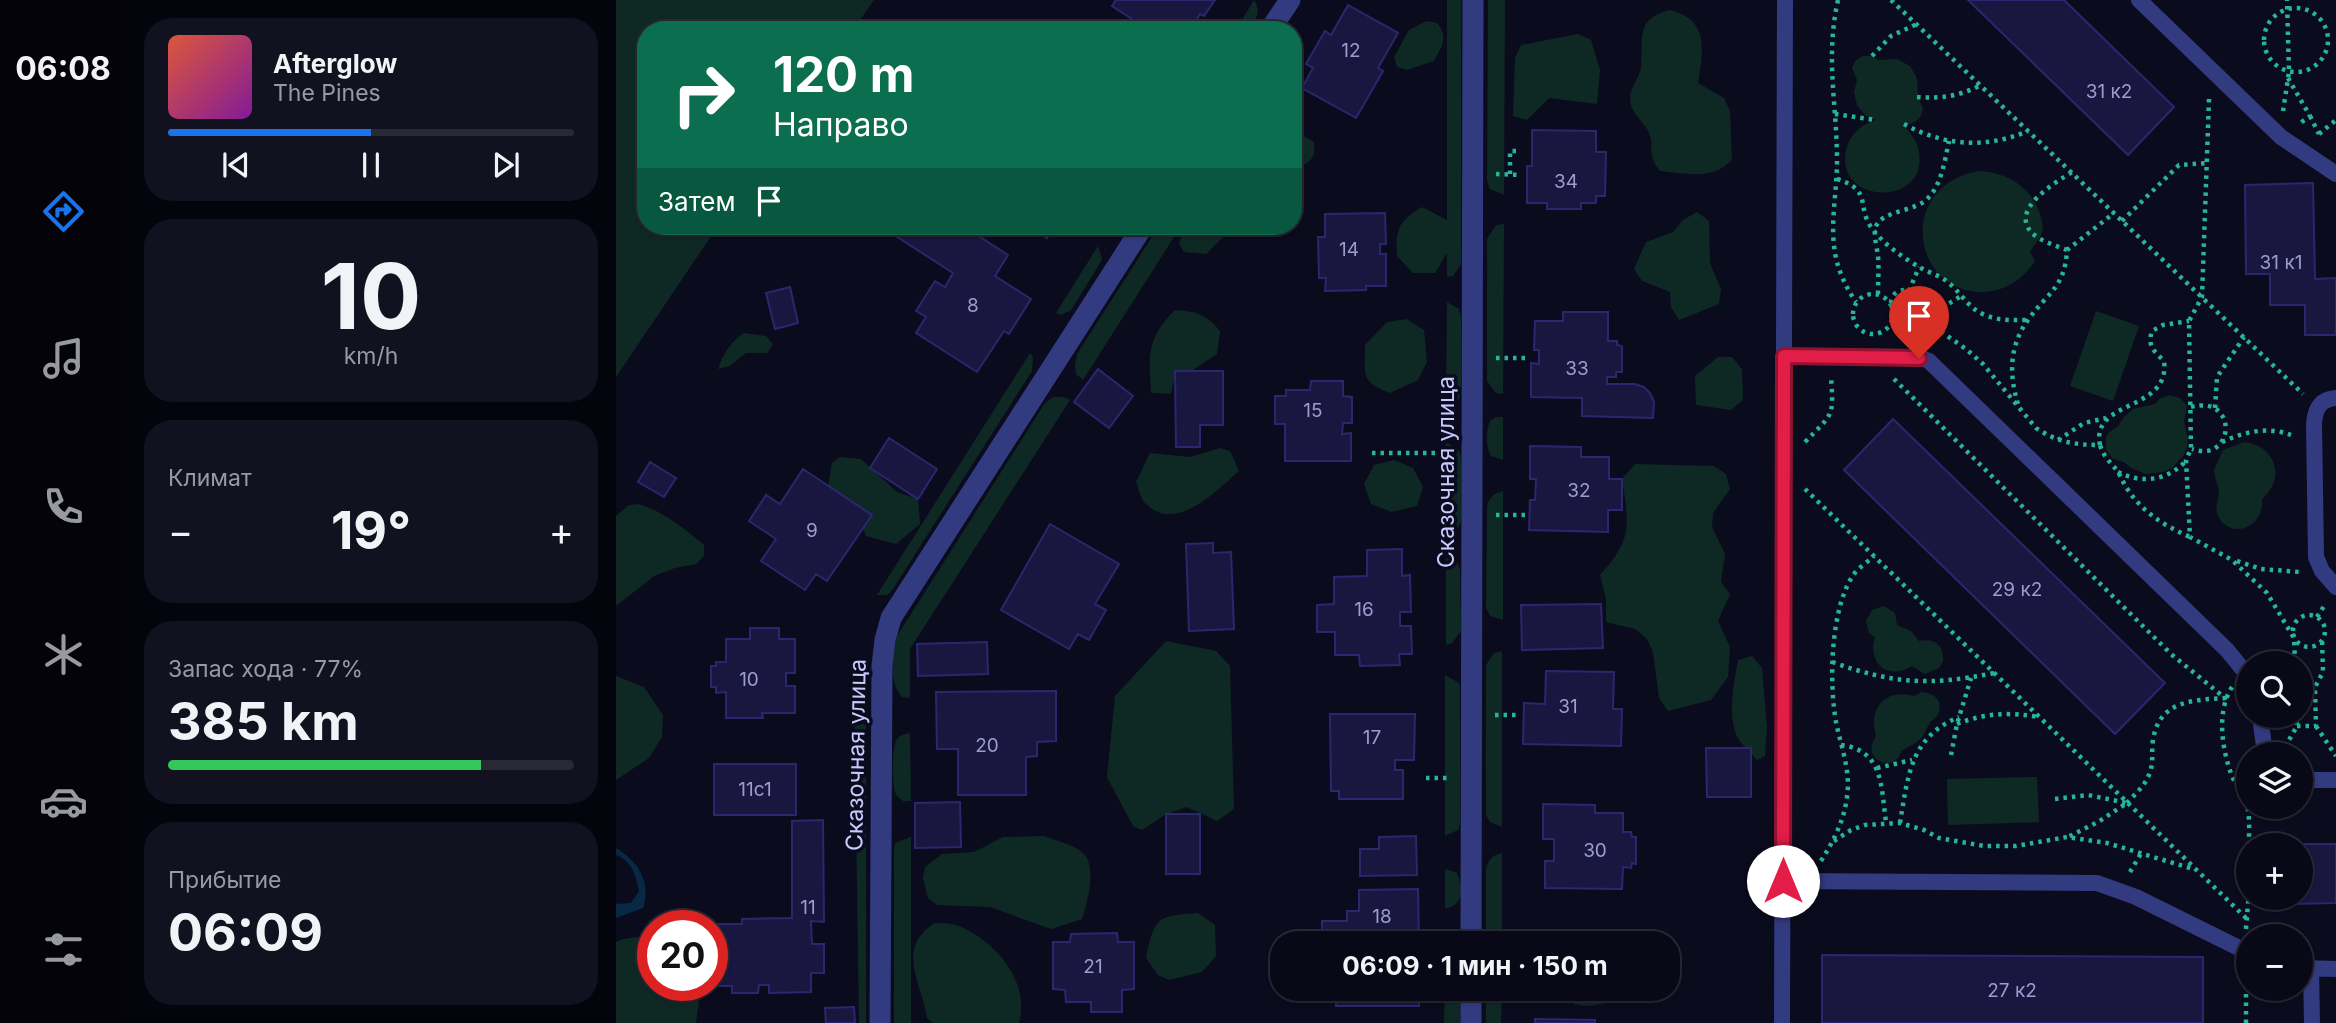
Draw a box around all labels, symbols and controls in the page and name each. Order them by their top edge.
house number: 12 [1341,39,1361,62]
text: 120 m [773,45,914,104]
text: Afterglow [273,48,397,79]
text: 06:08 [15,49,111,88]
icon: right [658,49,749,140]
text: The Pines [273,79,381,107]
house number: 31 к2 [2086,80,2132,103]
text: Направо [773,105,909,144]
icon: previous [217,146,255,184]
icon: pause [352,146,390,184]
icon: next [487,146,525,184]
house number: 34 [1554,170,1578,193]
icon: arrive [750,182,788,220]
text: Затем [658,186,736,217]
icon: directions [39,187,88,236]
house number: 14 [1339,238,1359,261]
text: 10 [321,241,421,351]
house number: 31 к1 [2260,251,2302,274]
pin [1889,286,1949,358]
house number: 8 [967,294,979,317]
icon: arrive [1900,297,1938,335]
icon: music [39,334,88,383]
text: km/h [344,342,398,370]
house number: 33 [1565,357,1589,380]
street label: Сказочная улица [1432,376,1460,568]
house number: 15 [1303,399,1323,422]
text: Климат [168,464,252,492]
house number: 32 [1567,479,1591,502]
icon: phone [39,482,88,531]
text: 19° [331,499,411,562]
text: − [168,508,193,554]
text: + [549,508,574,554]
house number: 9 [806,519,818,542]
house number: 29 к2 [1992,578,2042,601]
house number: 16 [1354,598,1374,621]
icon: climate [39,630,88,679]
map controls [2236,651,2313,1001]
button: search [2236,651,2313,728]
text: Запас хода · 77% [168,655,363,683]
street label: Сказочная улица [840,659,872,851]
house number: 10 [739,668,759,691]
text: 385 km [168,690,359,753]
house number: 31 [1558,695,1578,718]
house number: 17 [1363,726,1381,749]
house number: 20 [975,734,999,757]
button: layers [2236,742,2313,819]
icon: car [39,777,88,826]
house number: 11с1 [738,778,772,801]
button: + [2236,833,2313,910]
house number: 30 [1583,839,1607,862]
position arrow [1746,844,1820,918]
text: Прибытие [168,866,281,894]
house number: 11 [800,896,816,919]
text: 06:09 [168,901,323,964]
house number: 18 [1372,905,1392,928]
speed limit sign: 20 [637,910,728,1001]
button: − [2236,924,2313,1001]
icon: filters [39,925,88,974]
text: 06:09 · 1 мин · 150 m [1342,950,1608,981]
house number: 21 [1083,955,1103,978]
house number: 27 к2 [1987,979,2037,1002]

